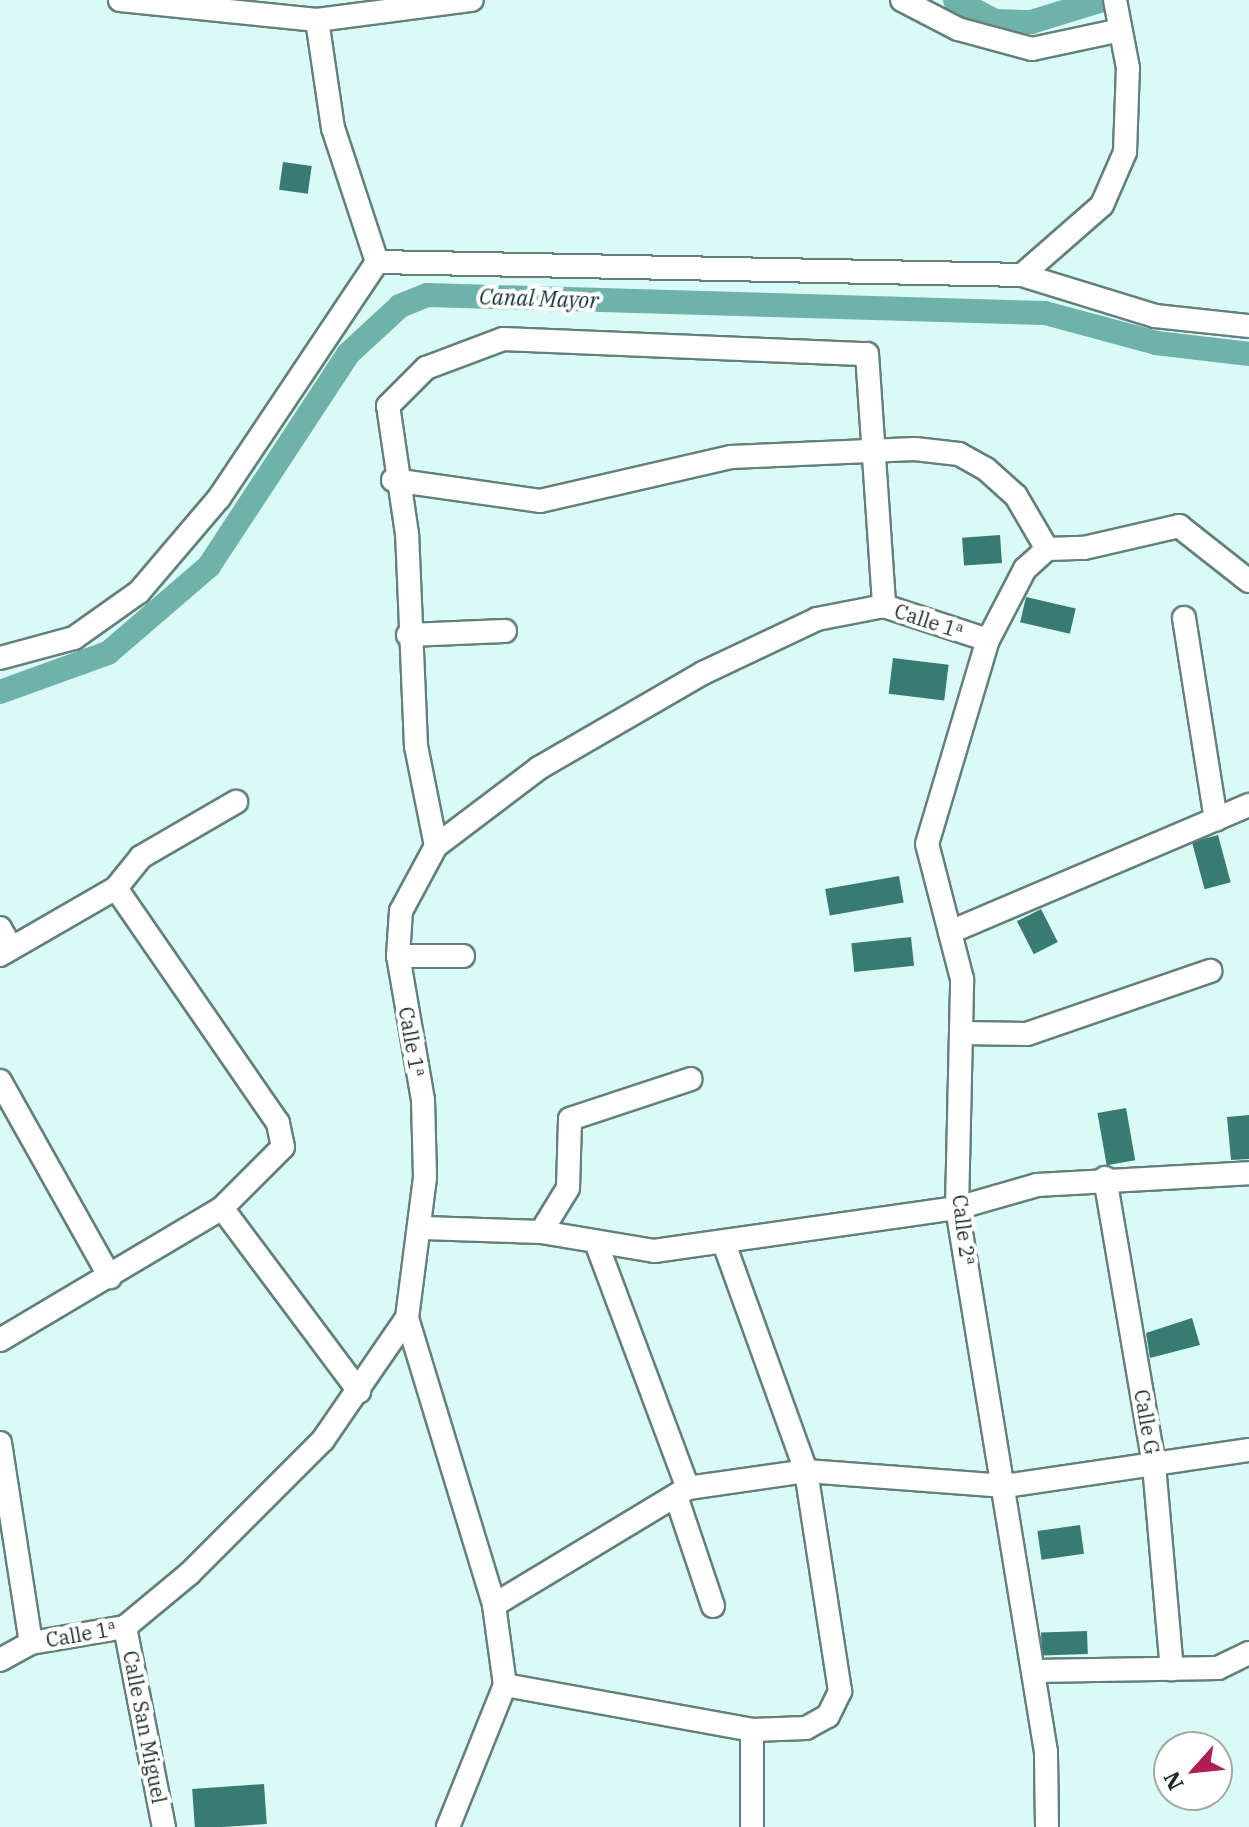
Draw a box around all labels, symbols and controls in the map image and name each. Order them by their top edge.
water label: Canal Mayor [479,283,599,313]
street label: Calle 1ª [892,599,966,643]
street label: Calle 1ª [394,1005,430,1079]
street label: Calle 2ª [948,1193,980,1267]
street label: Calle G [1129,1388,1165,1456]
street label: Calle 1ª [44,1616,118,1652]
street label: Calle San Miguel [118,1649,172,1805]
north arrow [1153,1731,1233,1811]
text: N [1156,1767,1190,1796]

